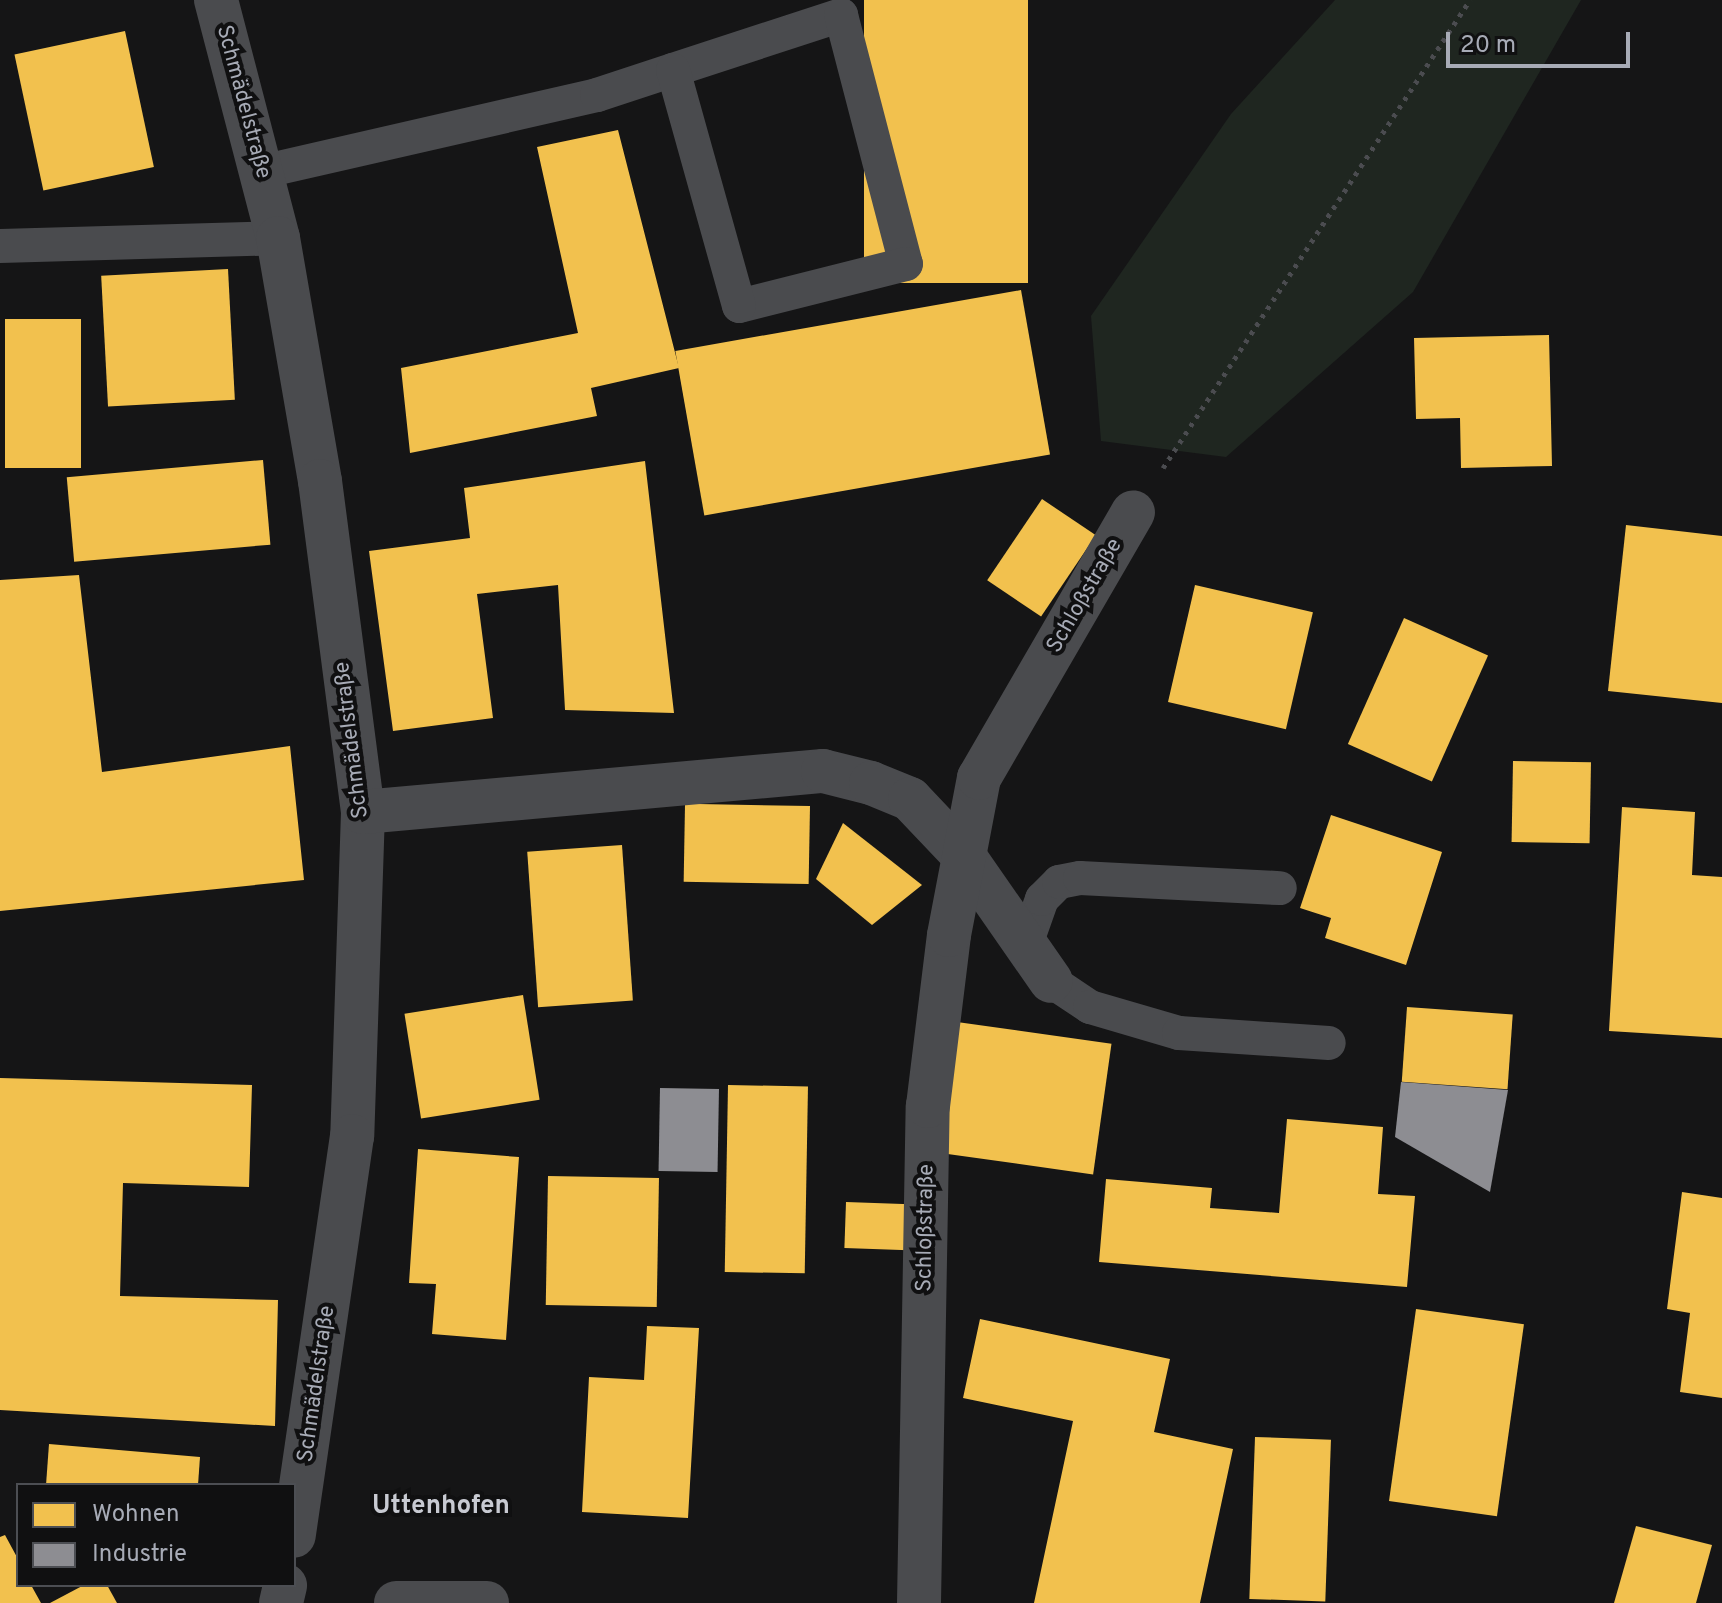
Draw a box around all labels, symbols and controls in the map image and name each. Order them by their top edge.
scale bar [1450,16,1634,66]
street label: Schmädelstraße [210,22,276,182]
text: 20 m [1460,31,1516,61]
street label: Schloßstraße [1042,534,1128,658]
street label: Schmädelstraße [329,660,375,820]
street label: Schloßstraße [912,1164,940,1292]
street label: Schmädelstraße [293,1304,341,1464]
legend [16,1483,296,1587]
district label: Uttenhofen [372,1491,510,1523]
text: Wohnen [92,1500,179,1530]
text: Industrie [92,1540,187,1570]

